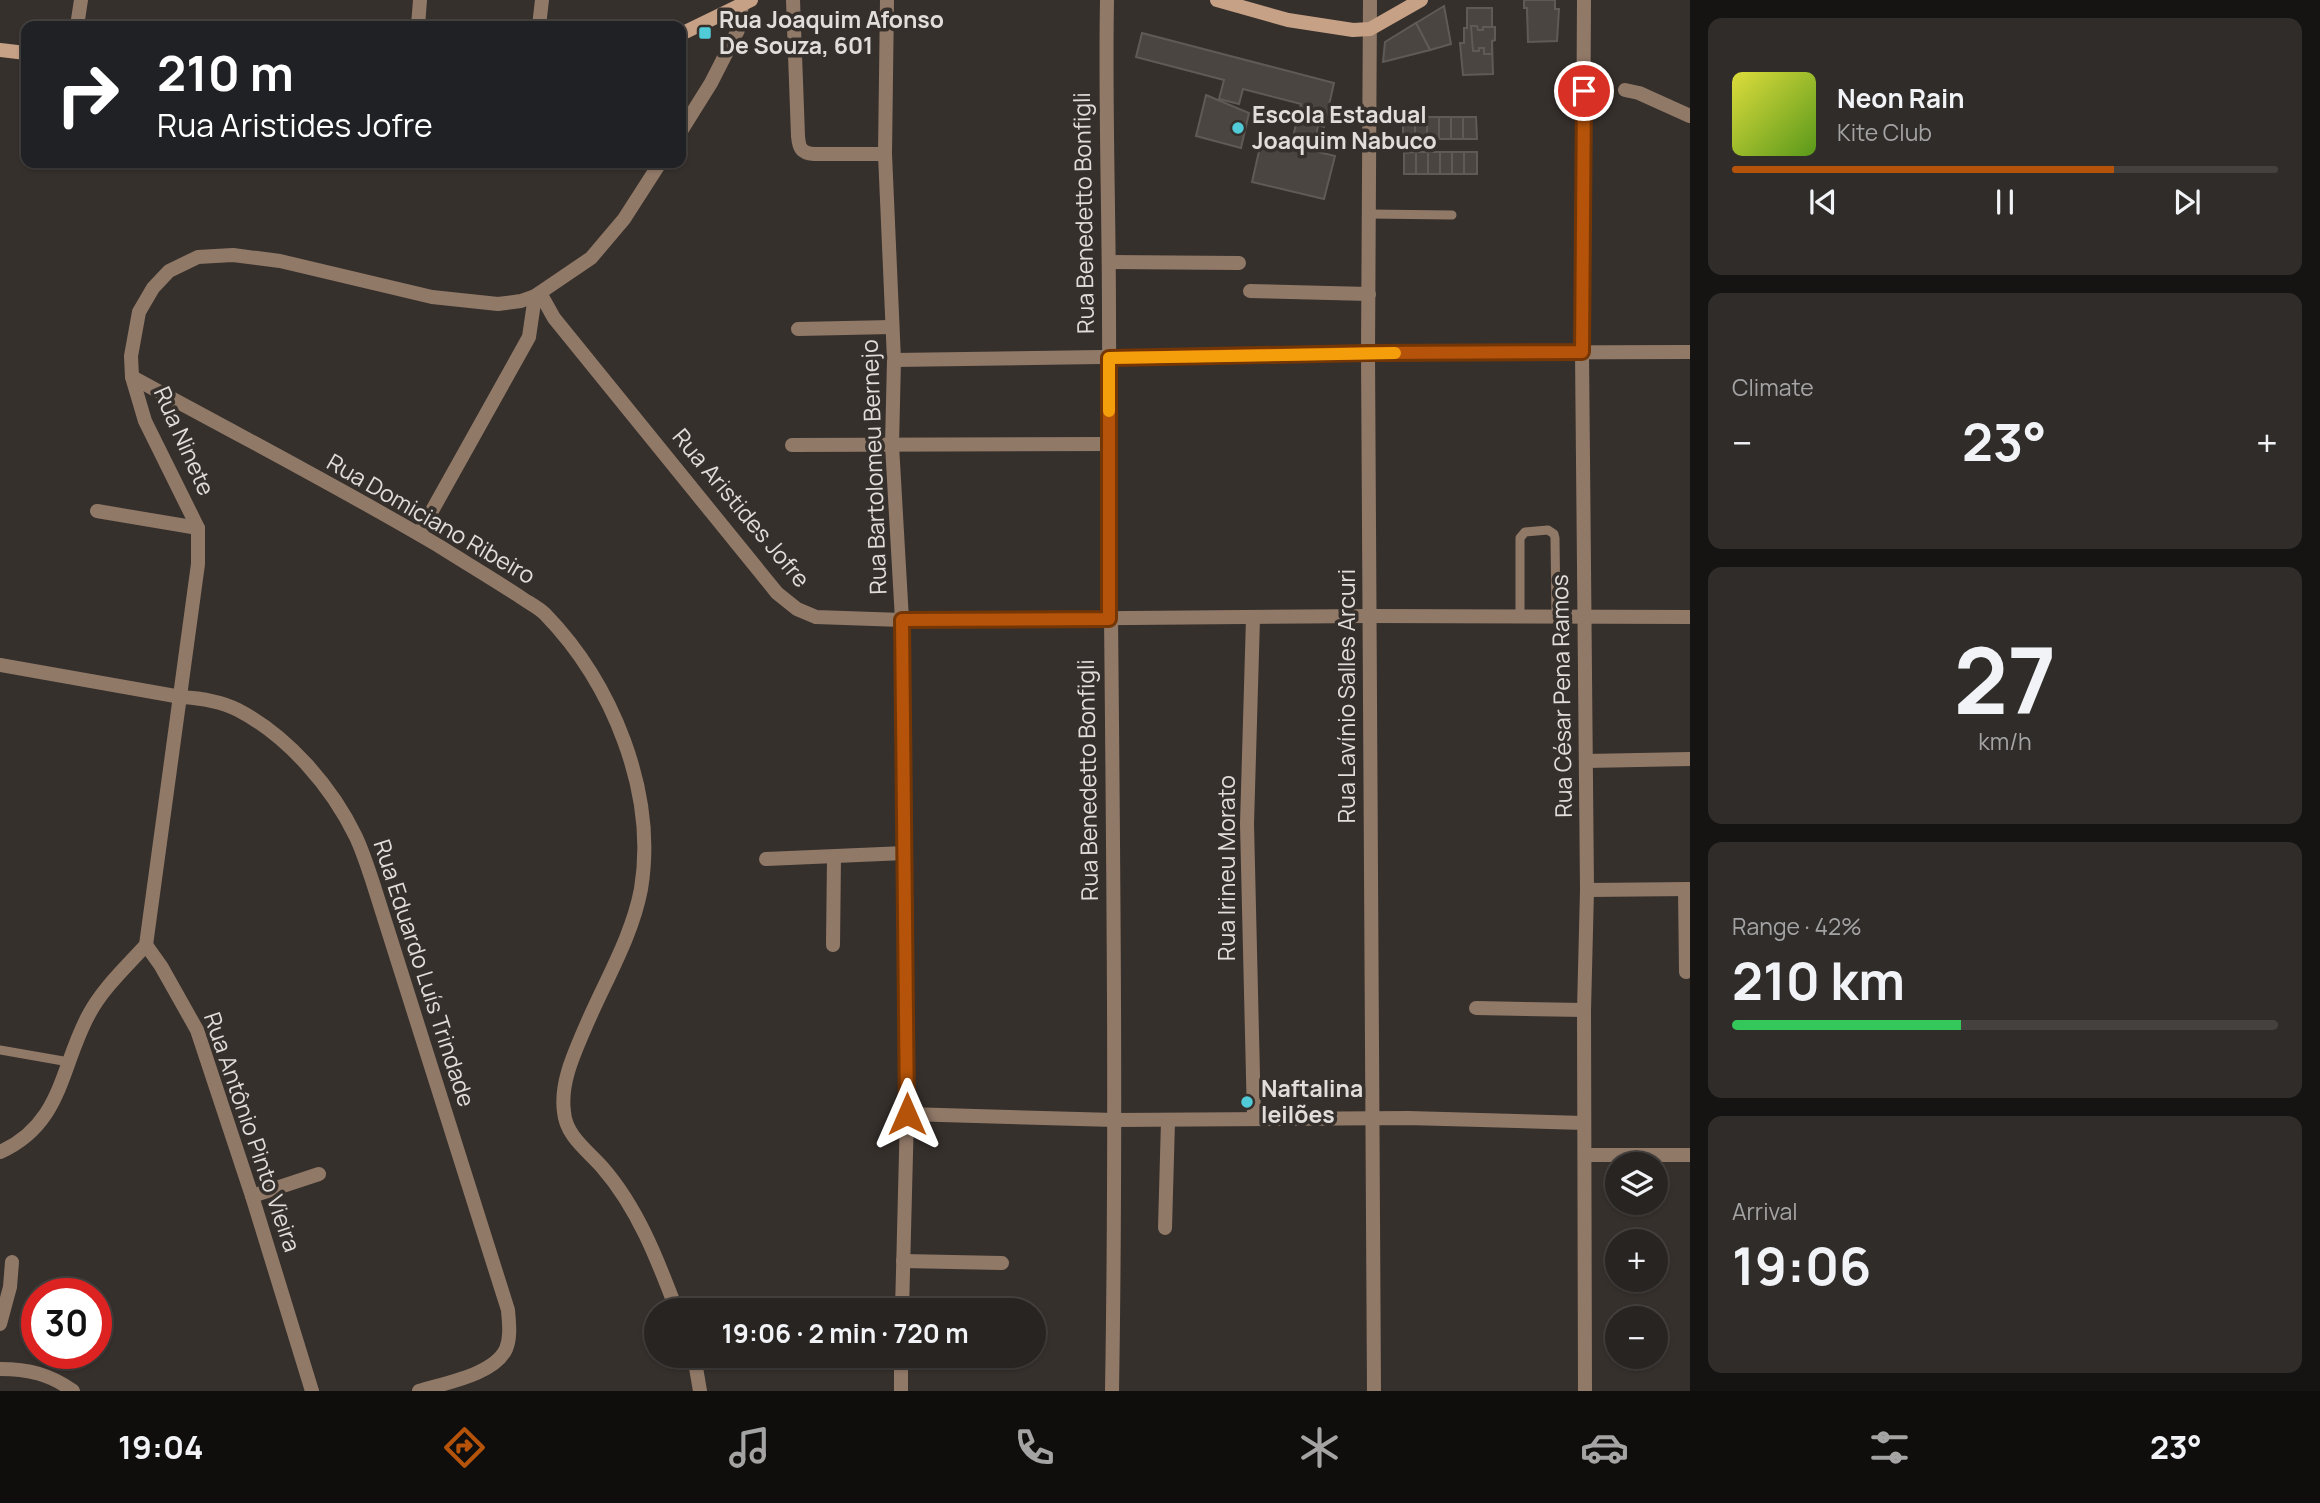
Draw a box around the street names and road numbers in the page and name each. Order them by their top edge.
street label: Rua Benedetto Bonfigli [1065,92,1101,334]
street label: Rua Bartolomeu Bernejo [853,339,893,595]
street label: Rua Ninete [147,381,223,500]
street label: Rua Aristides Jofre [666,421,818,594]
street label: Rua Domiciano Ribeiro [321,445,542,591]
street label: Rua Lavínio Salles Arcuri [1330,569,1362,823]
street label: Rua César Pena Ramos [1543,574,1579,818]
street label: Rua Benedetto Bonfigli [1069,659,1105,901]
street label: Rua Irineu Morato [1210,775,1242,961]
street label: Rua Eduardo Luís Trindade [367,835,483,1110]
street label: Rua Antônio Pinto Vieira [197,1008,309,1256]

